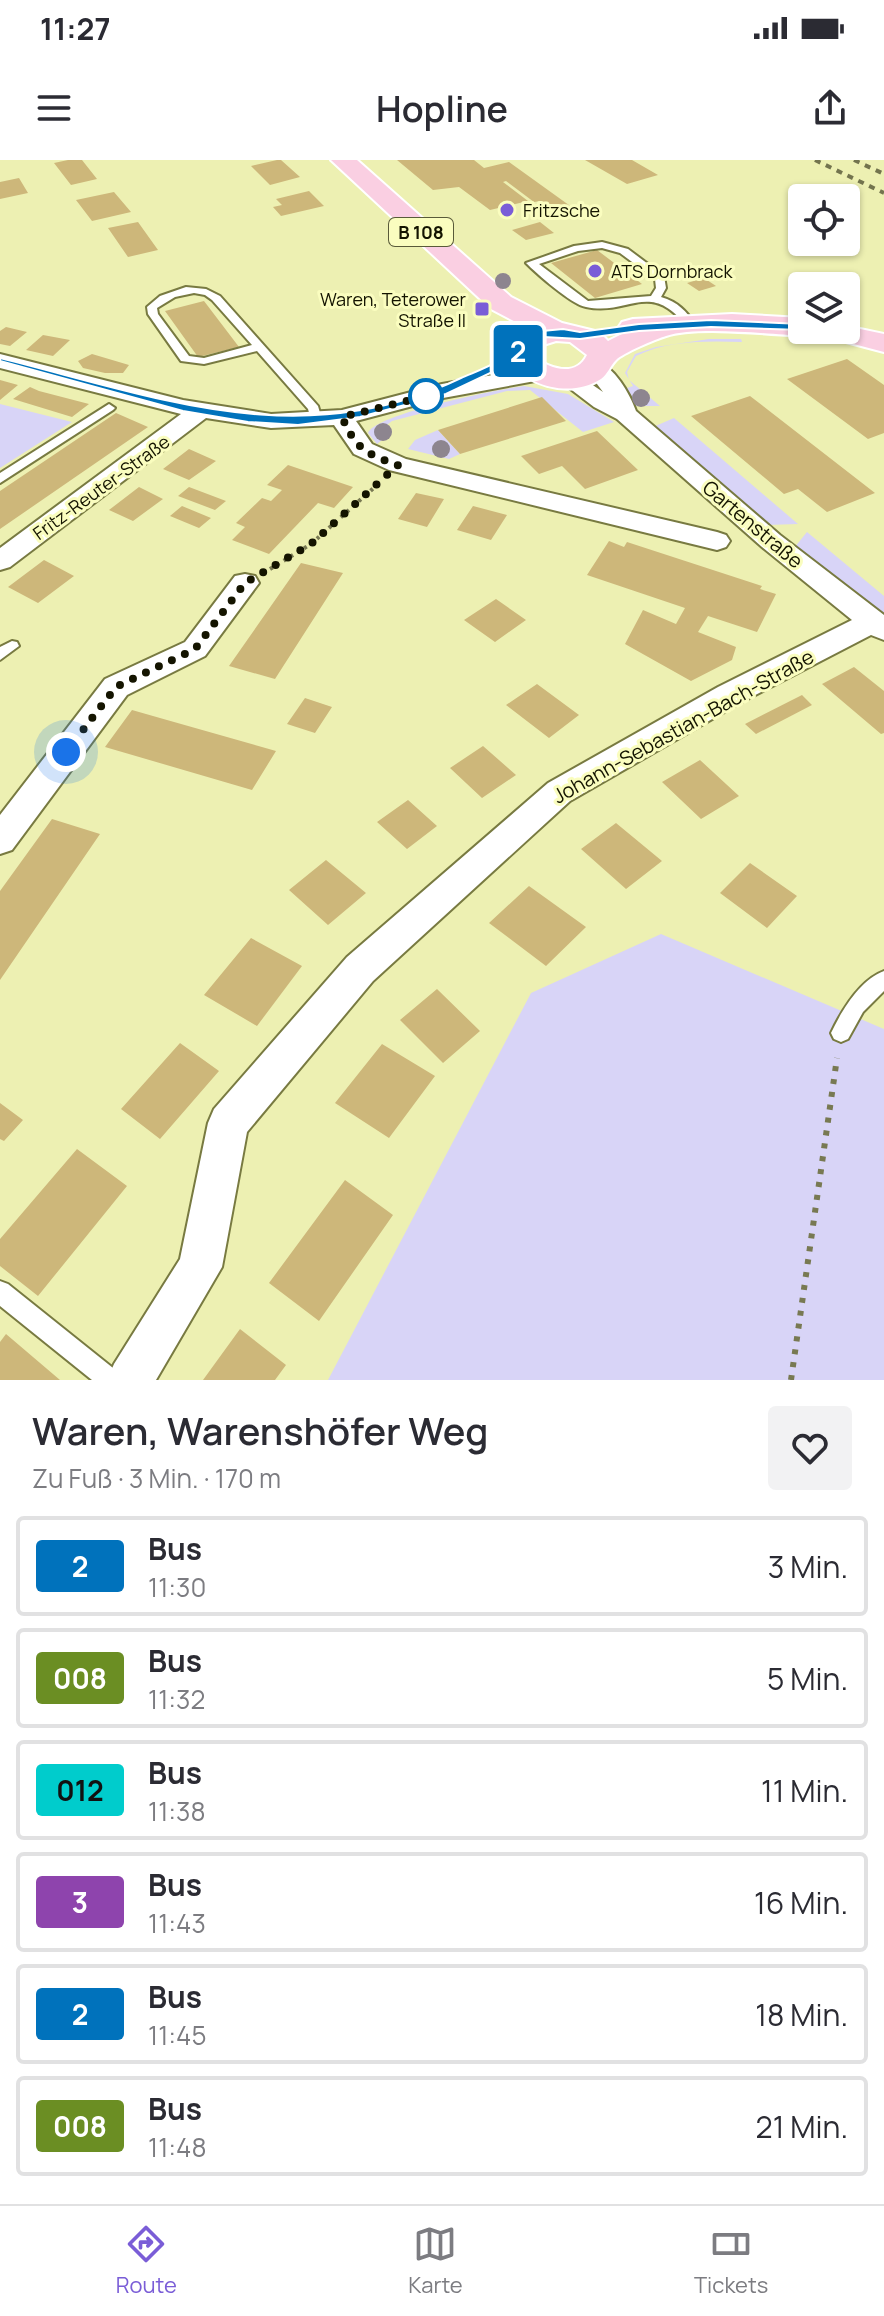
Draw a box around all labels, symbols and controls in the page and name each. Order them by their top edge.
text: 11:27 [40,8,110,49]
text: Hopline [376,84,508,133]
icon: menu [32,86,76,130]
icon: share [808,86,852,130]
map controls [788,184,860,344]
button: locate [788,184,860,256]
place label: Fritzsche [523,198,600,222]
marker: Fritzsche [498,201,516,219]
road number: B 108 [389,218,453,246]
place label: ATS Dornbrack [611,259,733,283]
marker: ATS Dornbrack [586,262,604,280]
button: layers [788,272,860,344]
place label: Waren, Teterower Straße II [320,287,466,332]
marker: Waren, Teterower Straße II [473,300,491,318]
line badge: 2 [492,325,544,377]
text: 2 [510,332,526,370]
unlabelled marker [409,379,443,413]
street label: Fritz-Reuter-Straße [28,429,174,545]
street label: Gartenstraße [697,474,809,574]
street label: Johann-Sebastian-Bach-Straße [548,643,818,809]
your location [46,732,86,772]
text: Waren, Warenshöfer Weg [32,1404,488,1456]
button: heart [768,1406,852,1490]
text: Zu Fuß · 3 Min. · 170 m [32,1460,281,1496]
text: Bus [148,1528,202,1569]
text: 3 Min. [768,1546,848,1587]
text: 2 [72,1547,88,1585]
text: 11:30 [148,1569,206,1605]
text: Bus [148,1640,202,1681]
text: 5 Min. [767,1658,848,1699]
text: 008 [53,1659,107,1697]
text: 11:32 [148,1681,205,1717]
text: Bus [148,1752,202,1793]
text: 11 Min. [761,1770,848,1811]
text: 012 [56,1771,104,1809]
text: 11:38 [148,1793,206,1829]
text: Bus [148,1864,202,1905]
text: 16 Min. [754,1882,848,1923]
text: 3 [72,1883,88,1921]
text: 11:43 [148,1905,206,1941]
text: Bus [148,1976,202,2017]
text: 18 Min. [755,1994,848,2035]
text: 2 [72,1995,88,2033]
text: 11:45 [148,2017,206,2053]
text: Bus [148,2088,202,2129]
text: 21 Min. [756,2106,848,2147]
text: 008 [53,2107,107,2145]
text: 11:48 [148,2129,206,2165]
tab: Route [116,2222,177,2300]
tab: Karte [408,2222,463,2300]
tab: Tickets [694,2222,768,2300]

